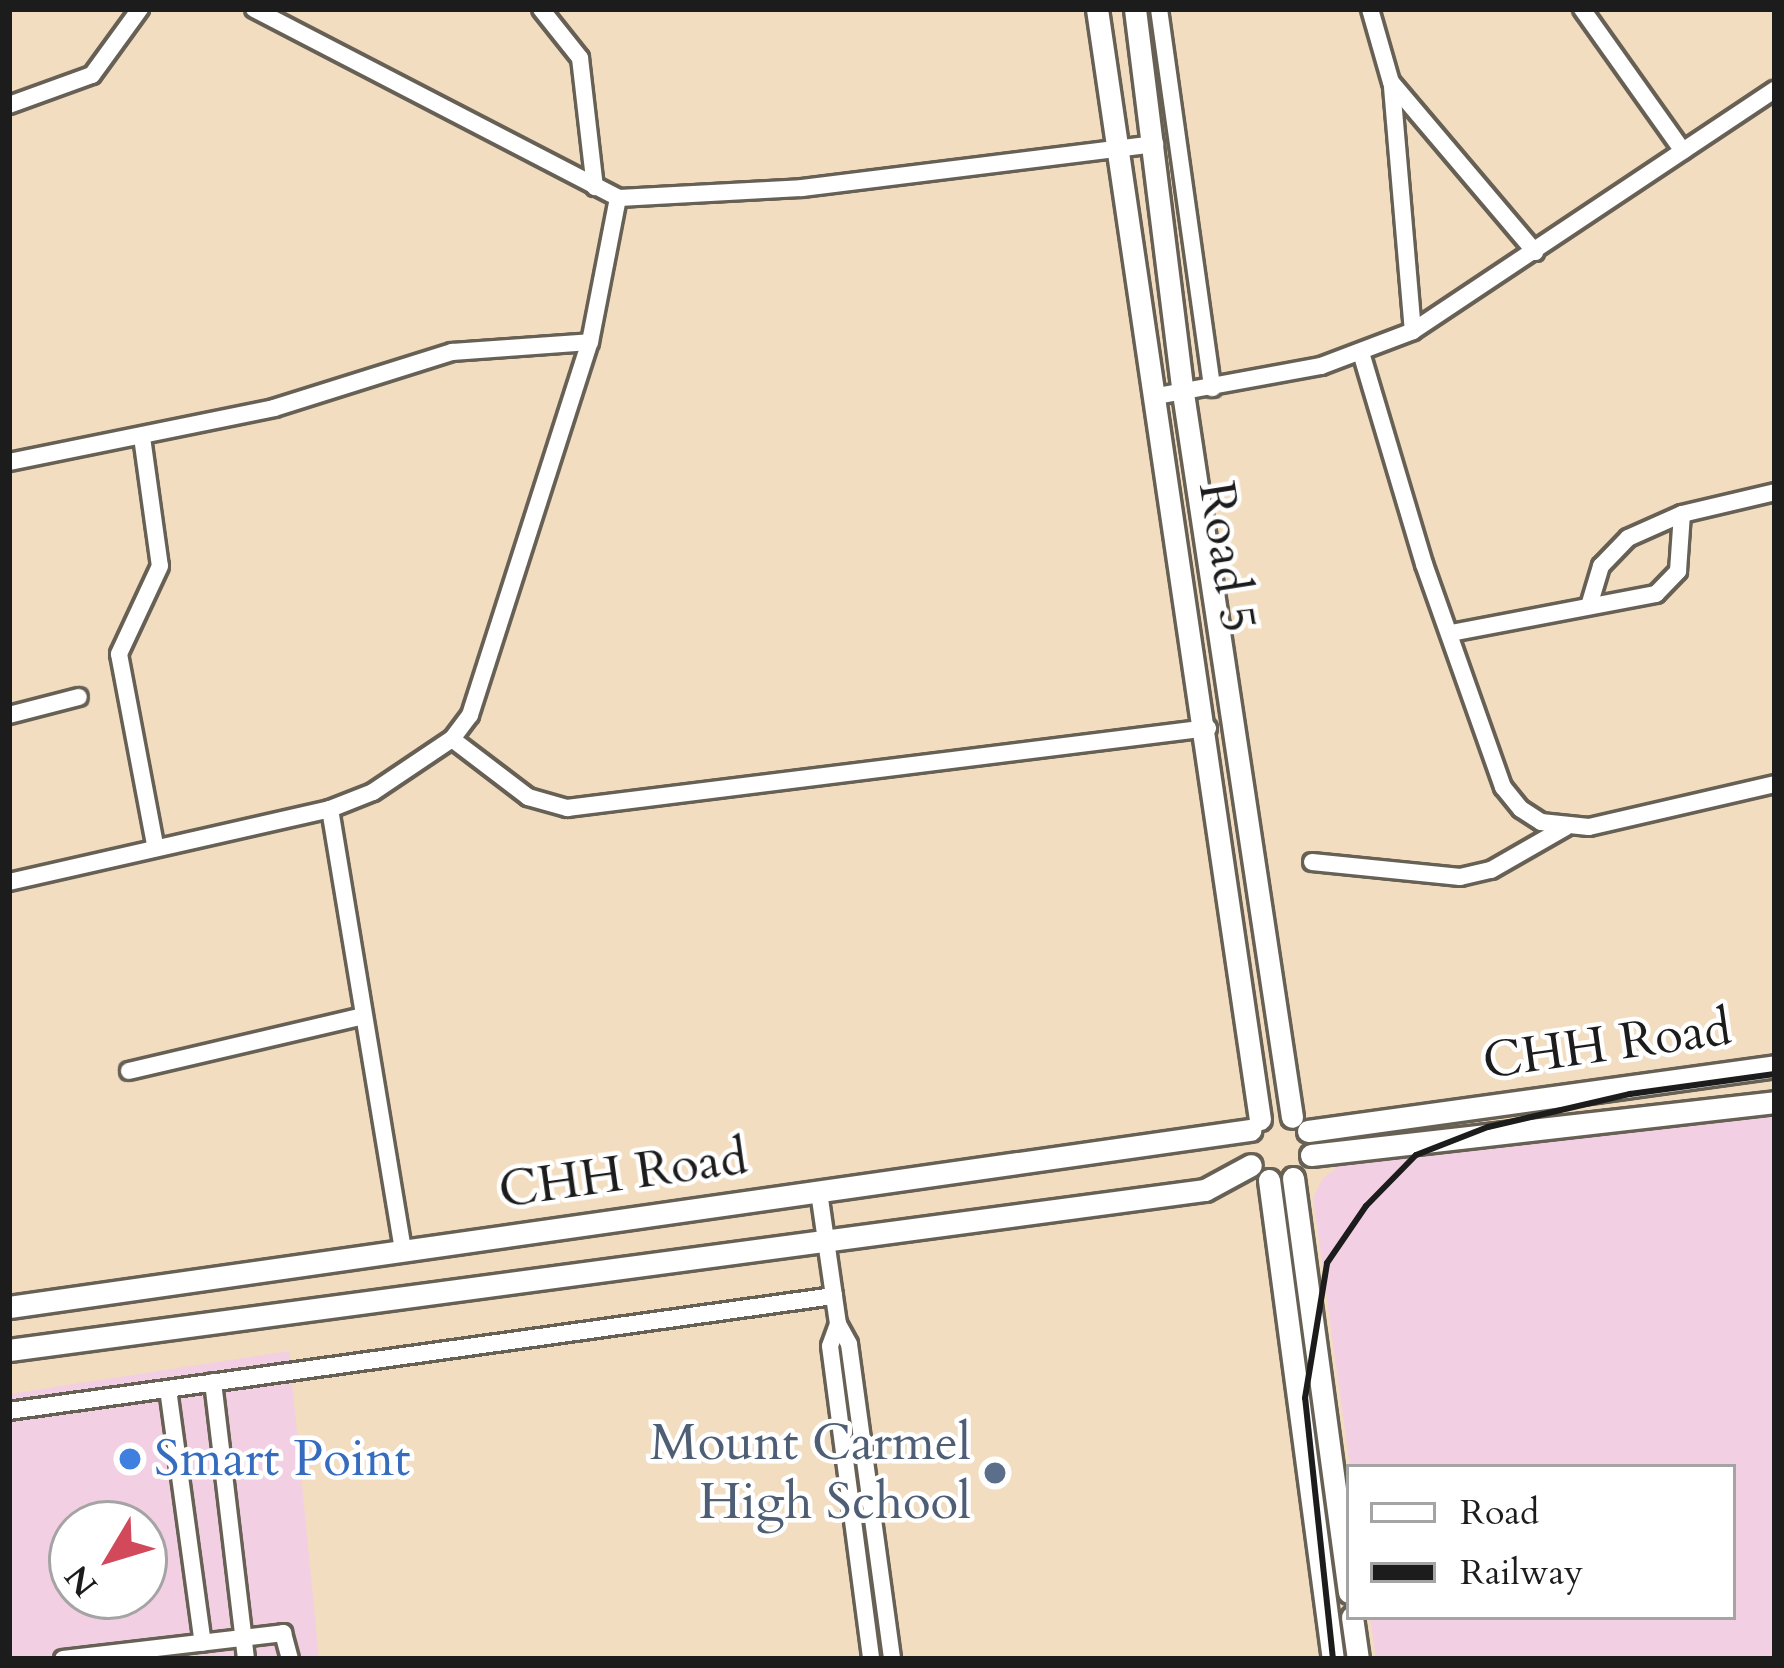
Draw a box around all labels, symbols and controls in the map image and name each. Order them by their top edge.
street label: Road 5 [1185,477,1269,637]
street label: CHH Road [1479,997,1735,1093]
street label: CHH Road [495,1126,751,1222]
place label: Mount Carmel High School [650,1413,971,1533]
place label: Smart Point [154,1428,410,1490]
marker: Smart Point [117,1446,143,1472]
marker: Mount Carmel High School [982,1460,1008,1486]
legend [1346,1464,1736,1620]
text: Road [1460,1488,1539,1537]
north arrow [48,1500,168,1620]
text: Railway [1460,1548,1583,1597]
text: N [55,1555,108,1606]

